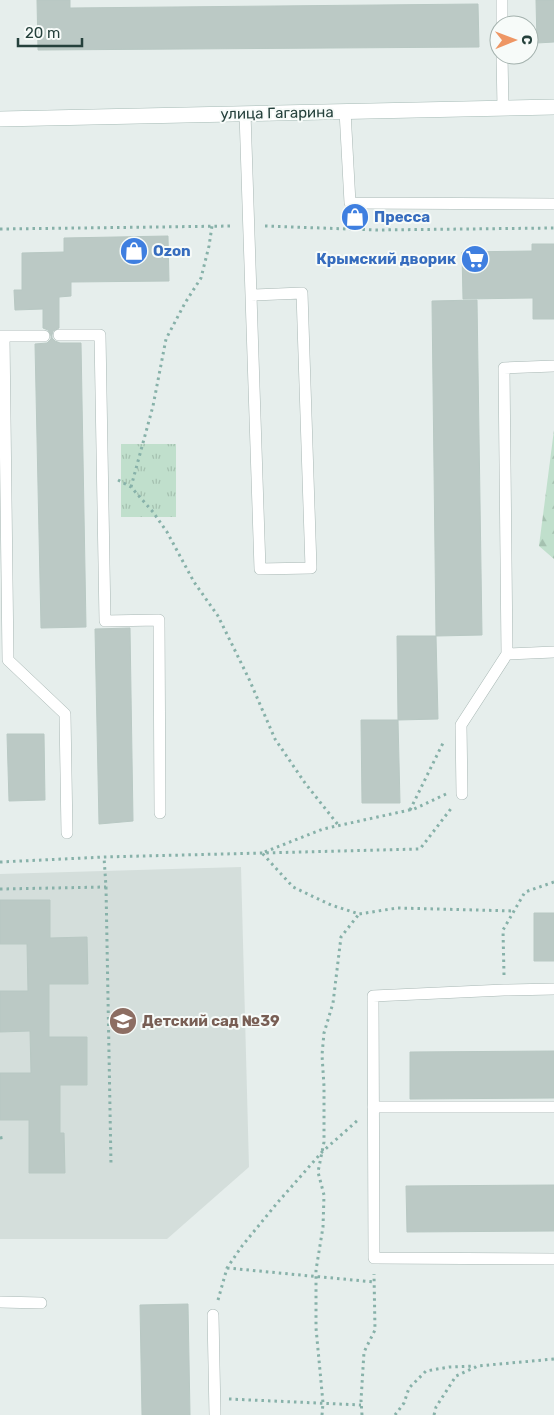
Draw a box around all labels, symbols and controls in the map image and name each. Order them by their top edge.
scale bar [18,15,81,47]
north arrow [489,15,539,65]
text: 20 m [25,24,60,42]
text: С [518,35,535,45]
street label: улица Гагарина [220,103,334,123]
shop icon: Пресса [340,202,370,232]
place label: Пресса [374,208,430,226]
shop icon: Ozon [119,236,149,266]
place label: Ozon [153,242,191,260]
supermarket icon: Крымский дворик [460,244,490,274]
place label: Крымский дворик [316,250,456,268]
school or university icon: Детский сад №39 [108,1006,138,1036]
place label: Детский сад №39 [142,1012,280,1030]

